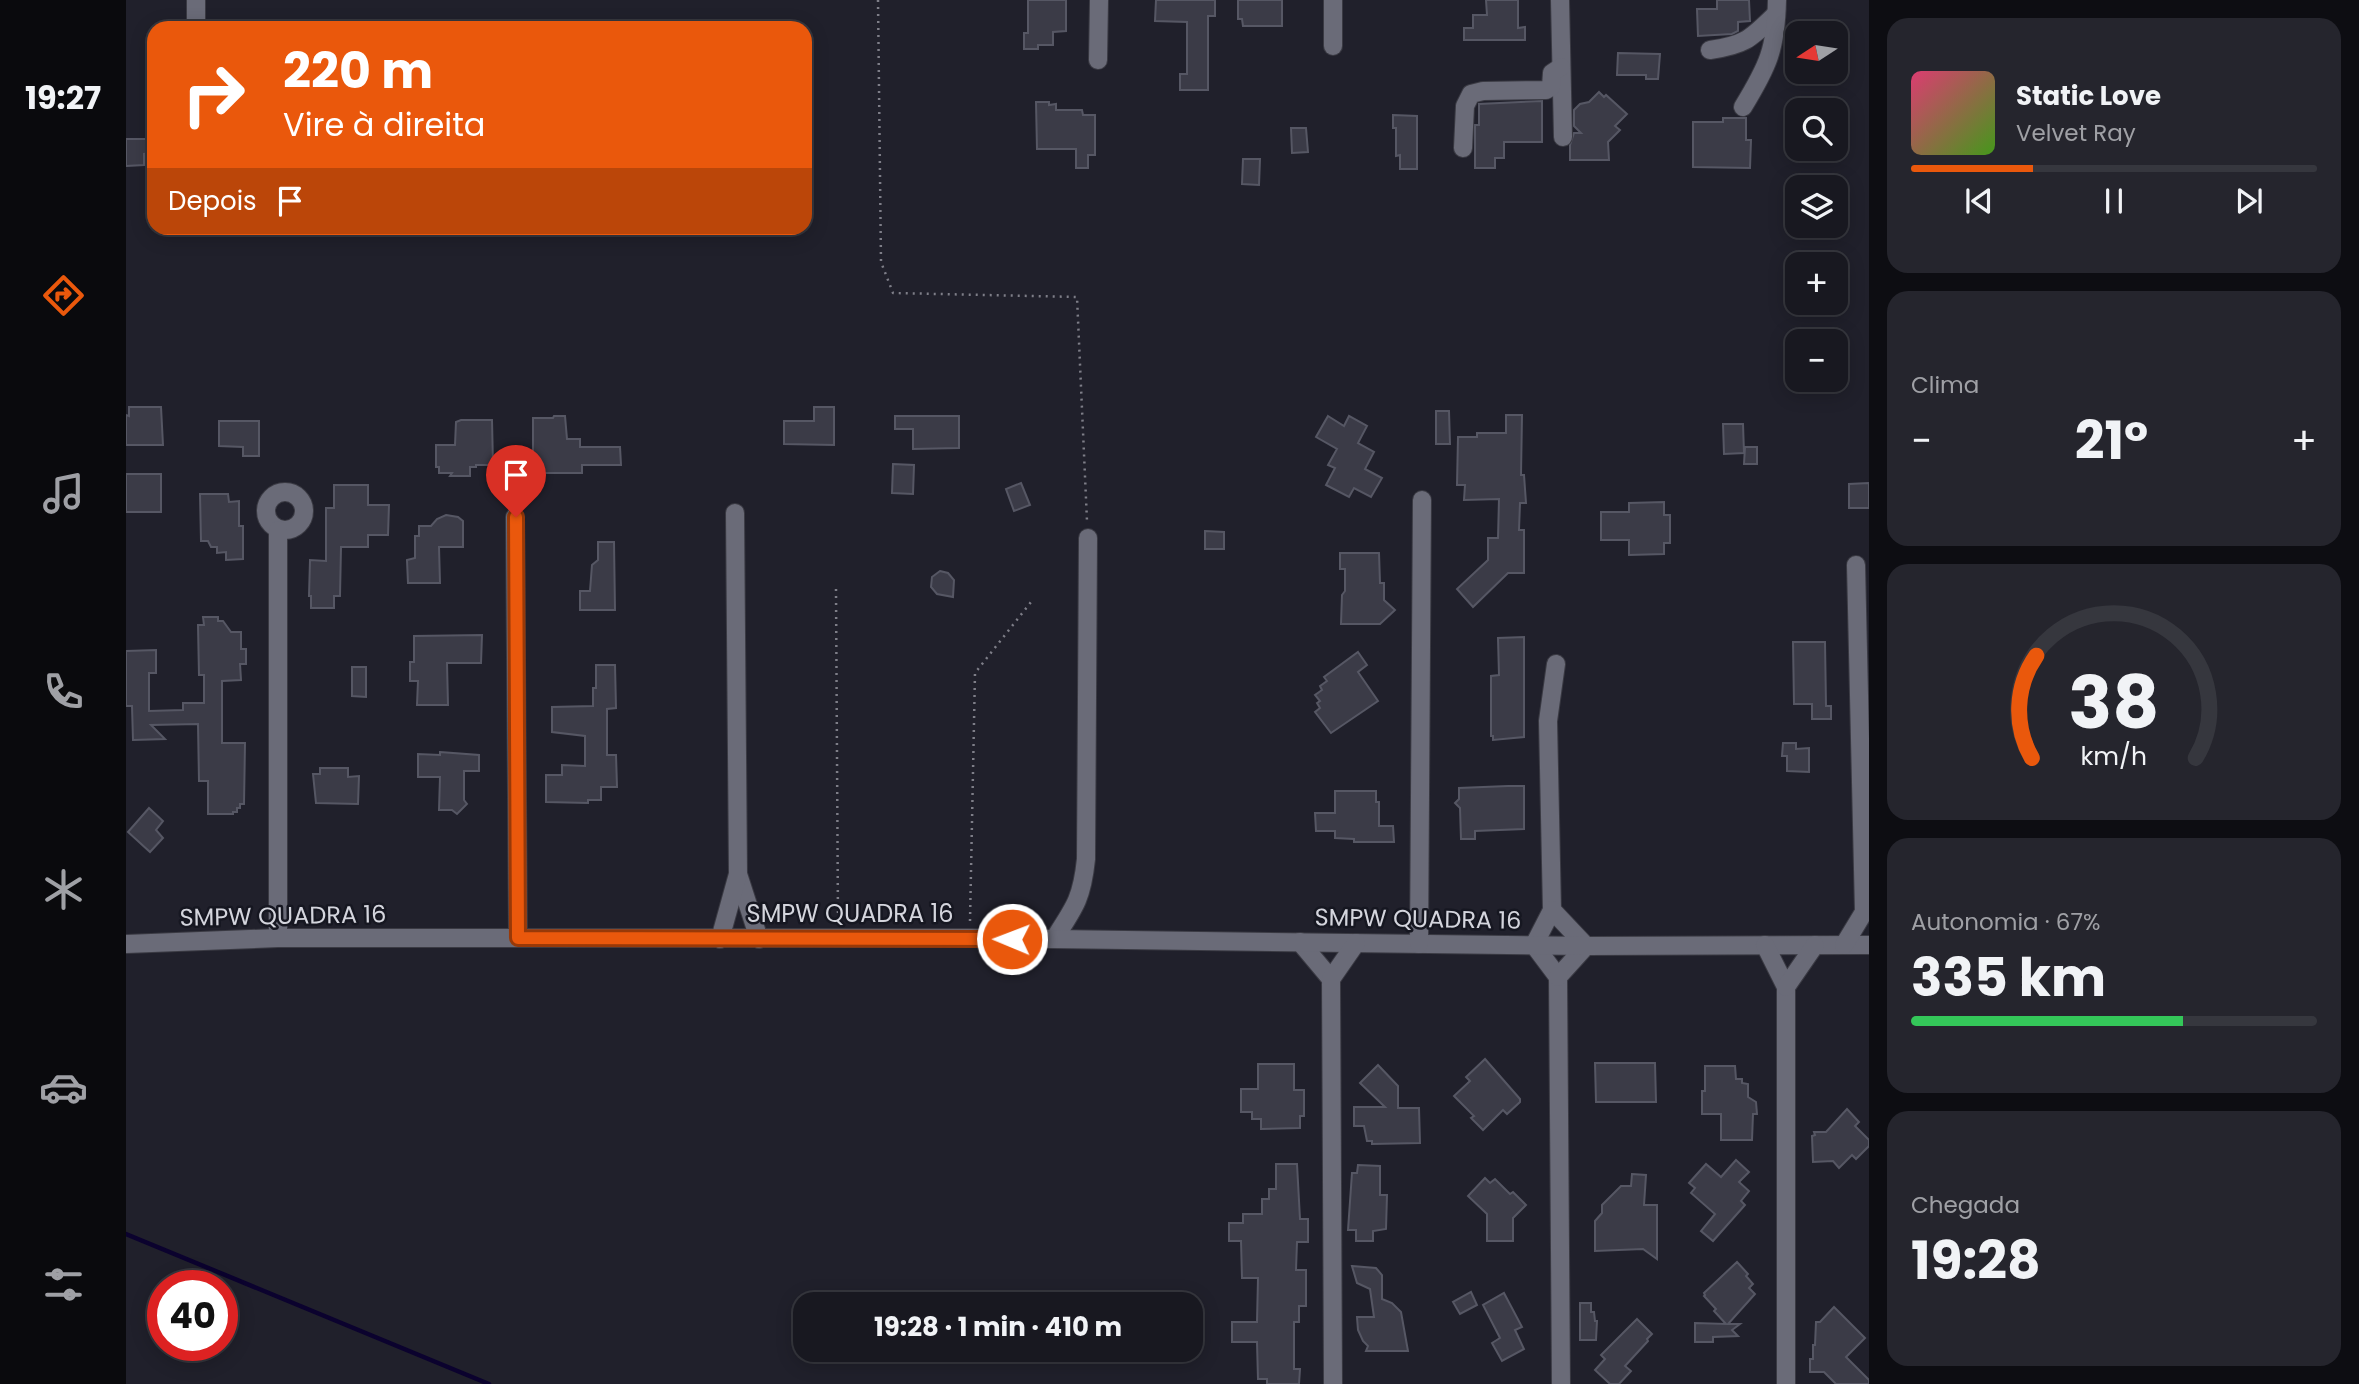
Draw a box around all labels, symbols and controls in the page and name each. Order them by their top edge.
north arrow [1785,21,1848,84]
map controls [1785,21,1848,392]
text: 220 m [283,37,433,105]
icon: right [168,49,259,140]
text: 19:27 [25,75,101,120]
text: Static Love [2016,78,2161,114]
button: search [1785,98,1848,161]
text: Vire à direita [283,102,485,147]
text: Velvet Ray [2016,117,2136,149]
button: layers [1785,175,1848,238]
icon: arrive [271,182,309,220]
icon: previous [1960,182,1998,220]
icon: pause [2095,182,2133,220]
icon: next [2230,182,2268,220]
text: Depois [168,183,257,219]
button: + [1785,252,1848,315]
icon: directions [39,271,88,320]
button: − [1785,329,1848,392]
text: Clima [1911,369,1979,401]
text: 21° [2075,404,2148,477]
text: − [1911,414,1932,467]
text: + [2291,414,2317,467]
pin [486,445,546,517]
icon: arrive [497,456,535,494]
icon: music [39,469,88,518]
text: 38 [2068,652,2160,753]
icon: phone [39,667,88,716]
text: km/h [2081,739,2147,774]
icon: climate [39,865,88,914]
street label: SMPW QUADRA 16 [179,897,387,934]
street label: SMPW QUADRA 16 [747,897,953,930]
street label: SMPW QUADRA 16 [1314,900,1522,937]
position arrow [975,902,1049,976]
text: Autonomia · 67% [1911,906,2100,938]
text: 335 km [1911,941,2106,1014]
icon: car [39,1063,88,1112]
text: Chegada [1911,1189,2020,1221]
text: 19:28 [1911,1224,2041,1297]
icon: filters [39,1260,88,1309]
speed limit sign: 40 [147,1270,238,1361]
text: 19:28 · 1 min · 410 m [874,1309,1122,1345]

